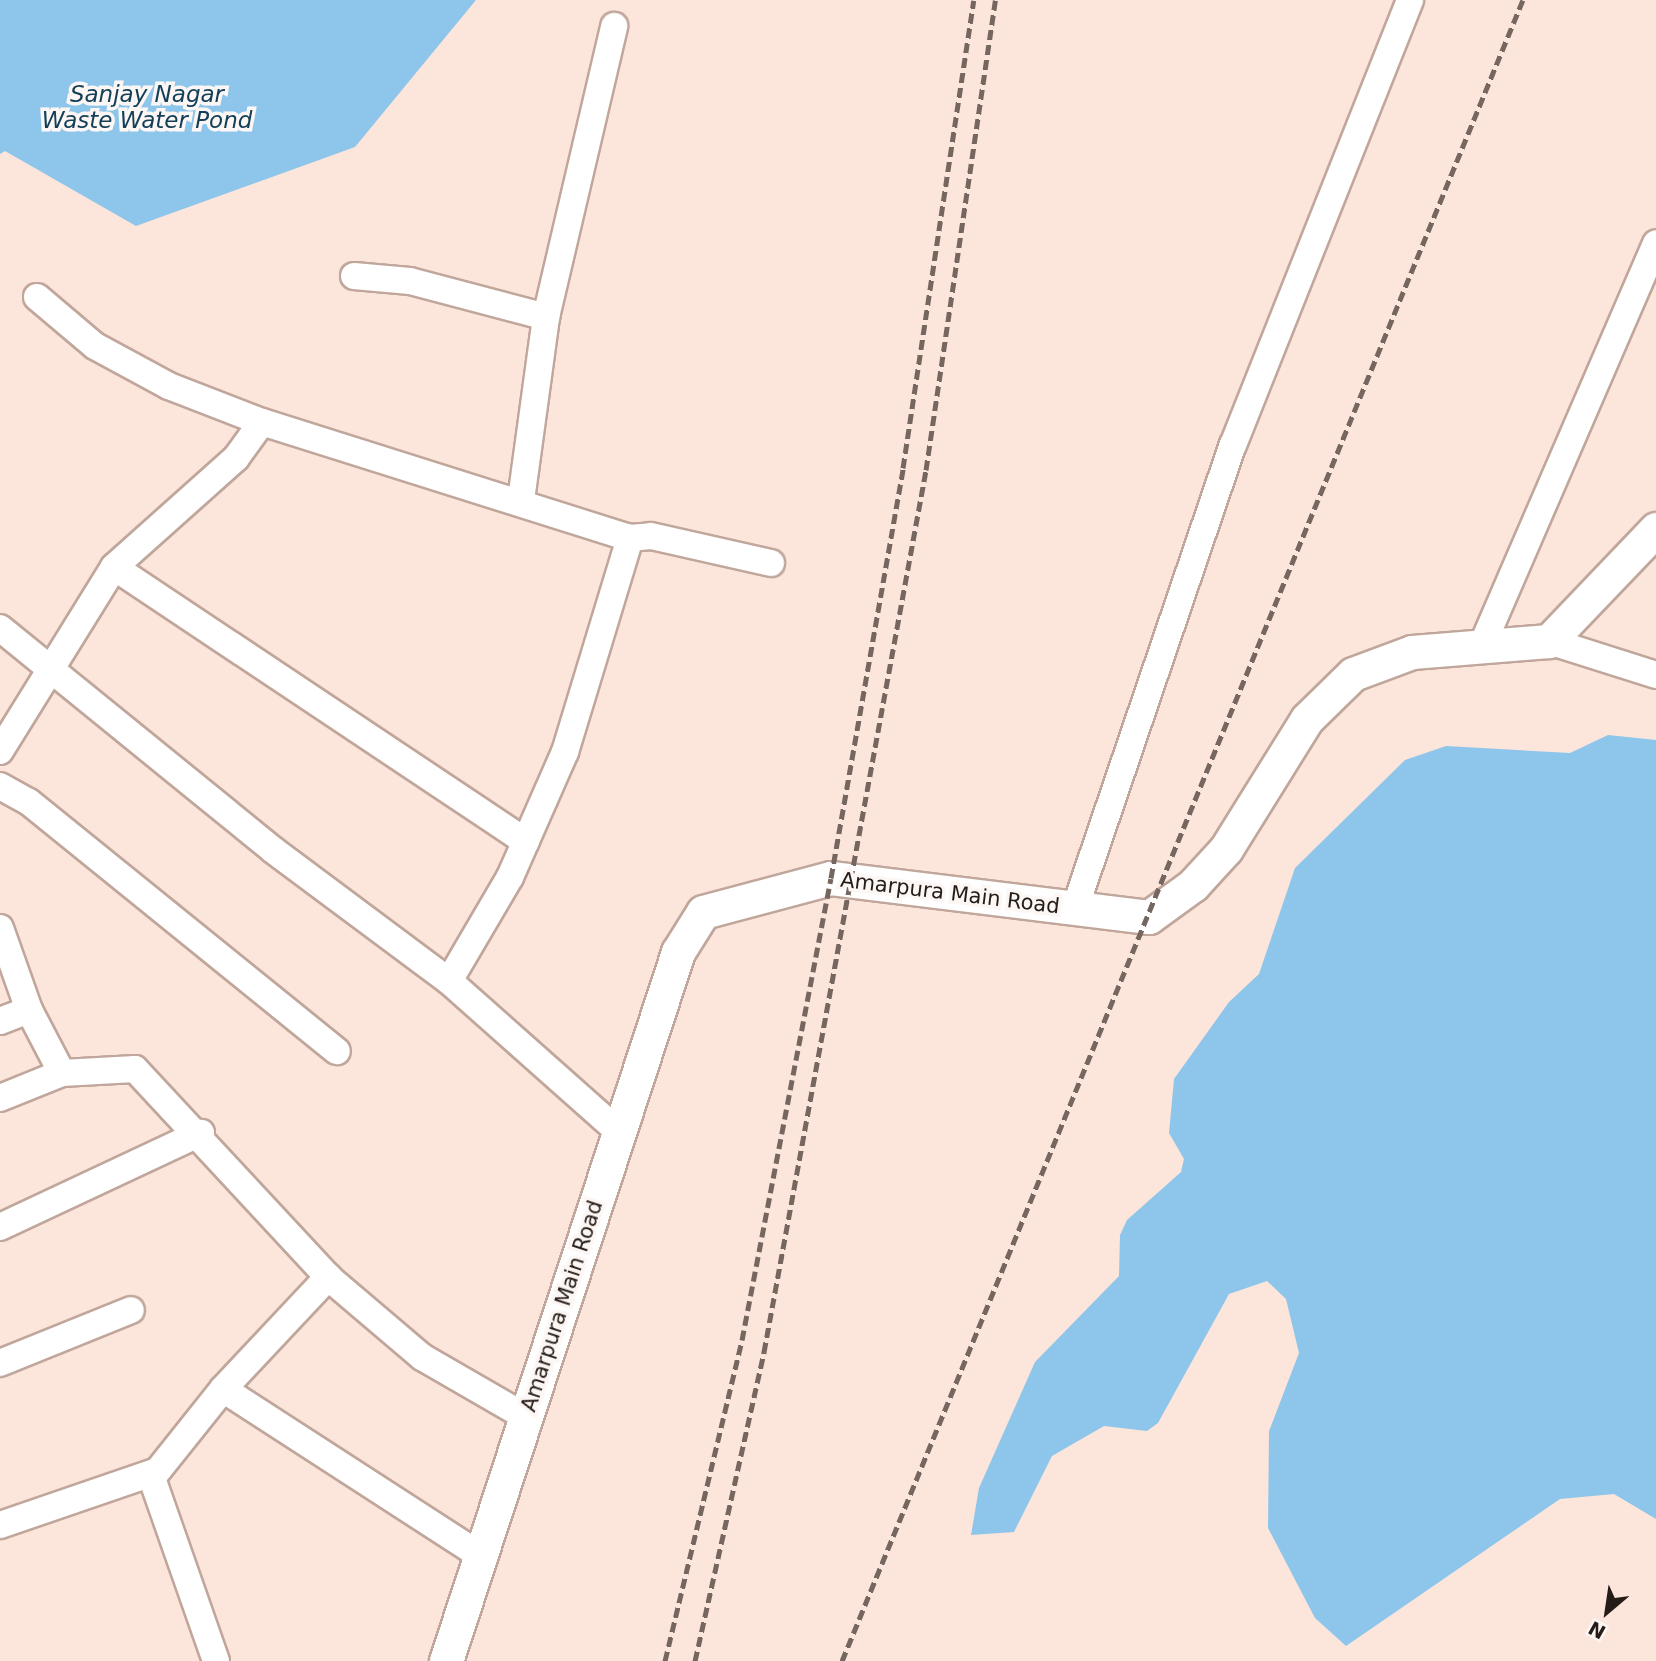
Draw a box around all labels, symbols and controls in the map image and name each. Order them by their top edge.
water label: Sanjay Nagar Waste Water Pond [42,80,252,134]
street label: Amarpura Main Road [839,867,1061,919]
street label: Amarpura Main Road [516,1197,608,1415]
north arrow [1572,1577,1642,1647]
text: N [1585,1617,1609,1644]

